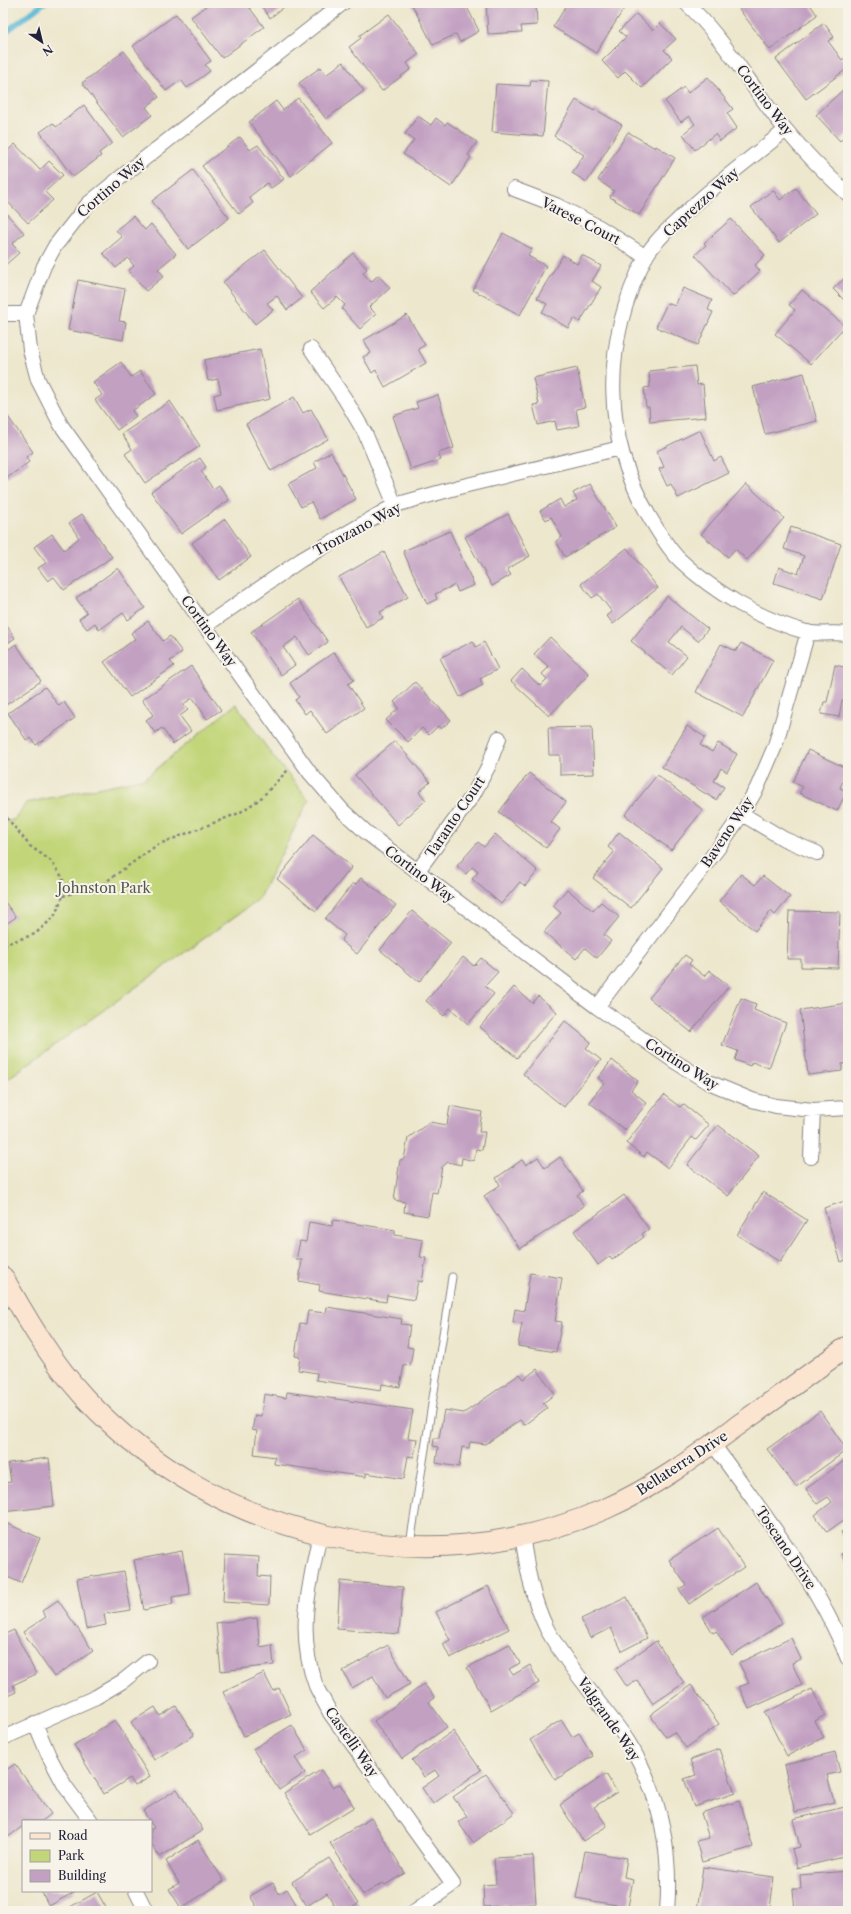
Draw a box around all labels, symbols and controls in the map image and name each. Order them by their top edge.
north arrow [22,22,62,62]
text: N [39,42,56,59]
street label: Cortino Way [733,61,798,139]
street label: Cortino Way [73,153,149,221]
street label: Caprezzo Way [659,163,743,241]
street label: Varese Court [538,193,624,249]
street label: Tronzano Way [310,498,404,560]
street label: Cortino Way [177,592,241,670]
street label: Taranto Court [421,773,489,861]
street label: Baveno Way [697,793,757,871]
street label: Cortino Way [381,842,459,907]
park label: Johnston Park [55,879,152,897]
street label: Cortino Way [642,1034,723,1094]
street label: Bellaterra Drive [633,1427,731,1499]
street label: Toscano Drive [752,1503,820,1593]
street label: Valgrande Way [573,1673,645,1765]
street label: Castelli Way [321,1703,383,1781]
legend [22,1820,152,1892]
text: Road [58,1828,88,1843]
text: Park [58,1848,85,1863]
text: Building [58,1868,106,1883]

